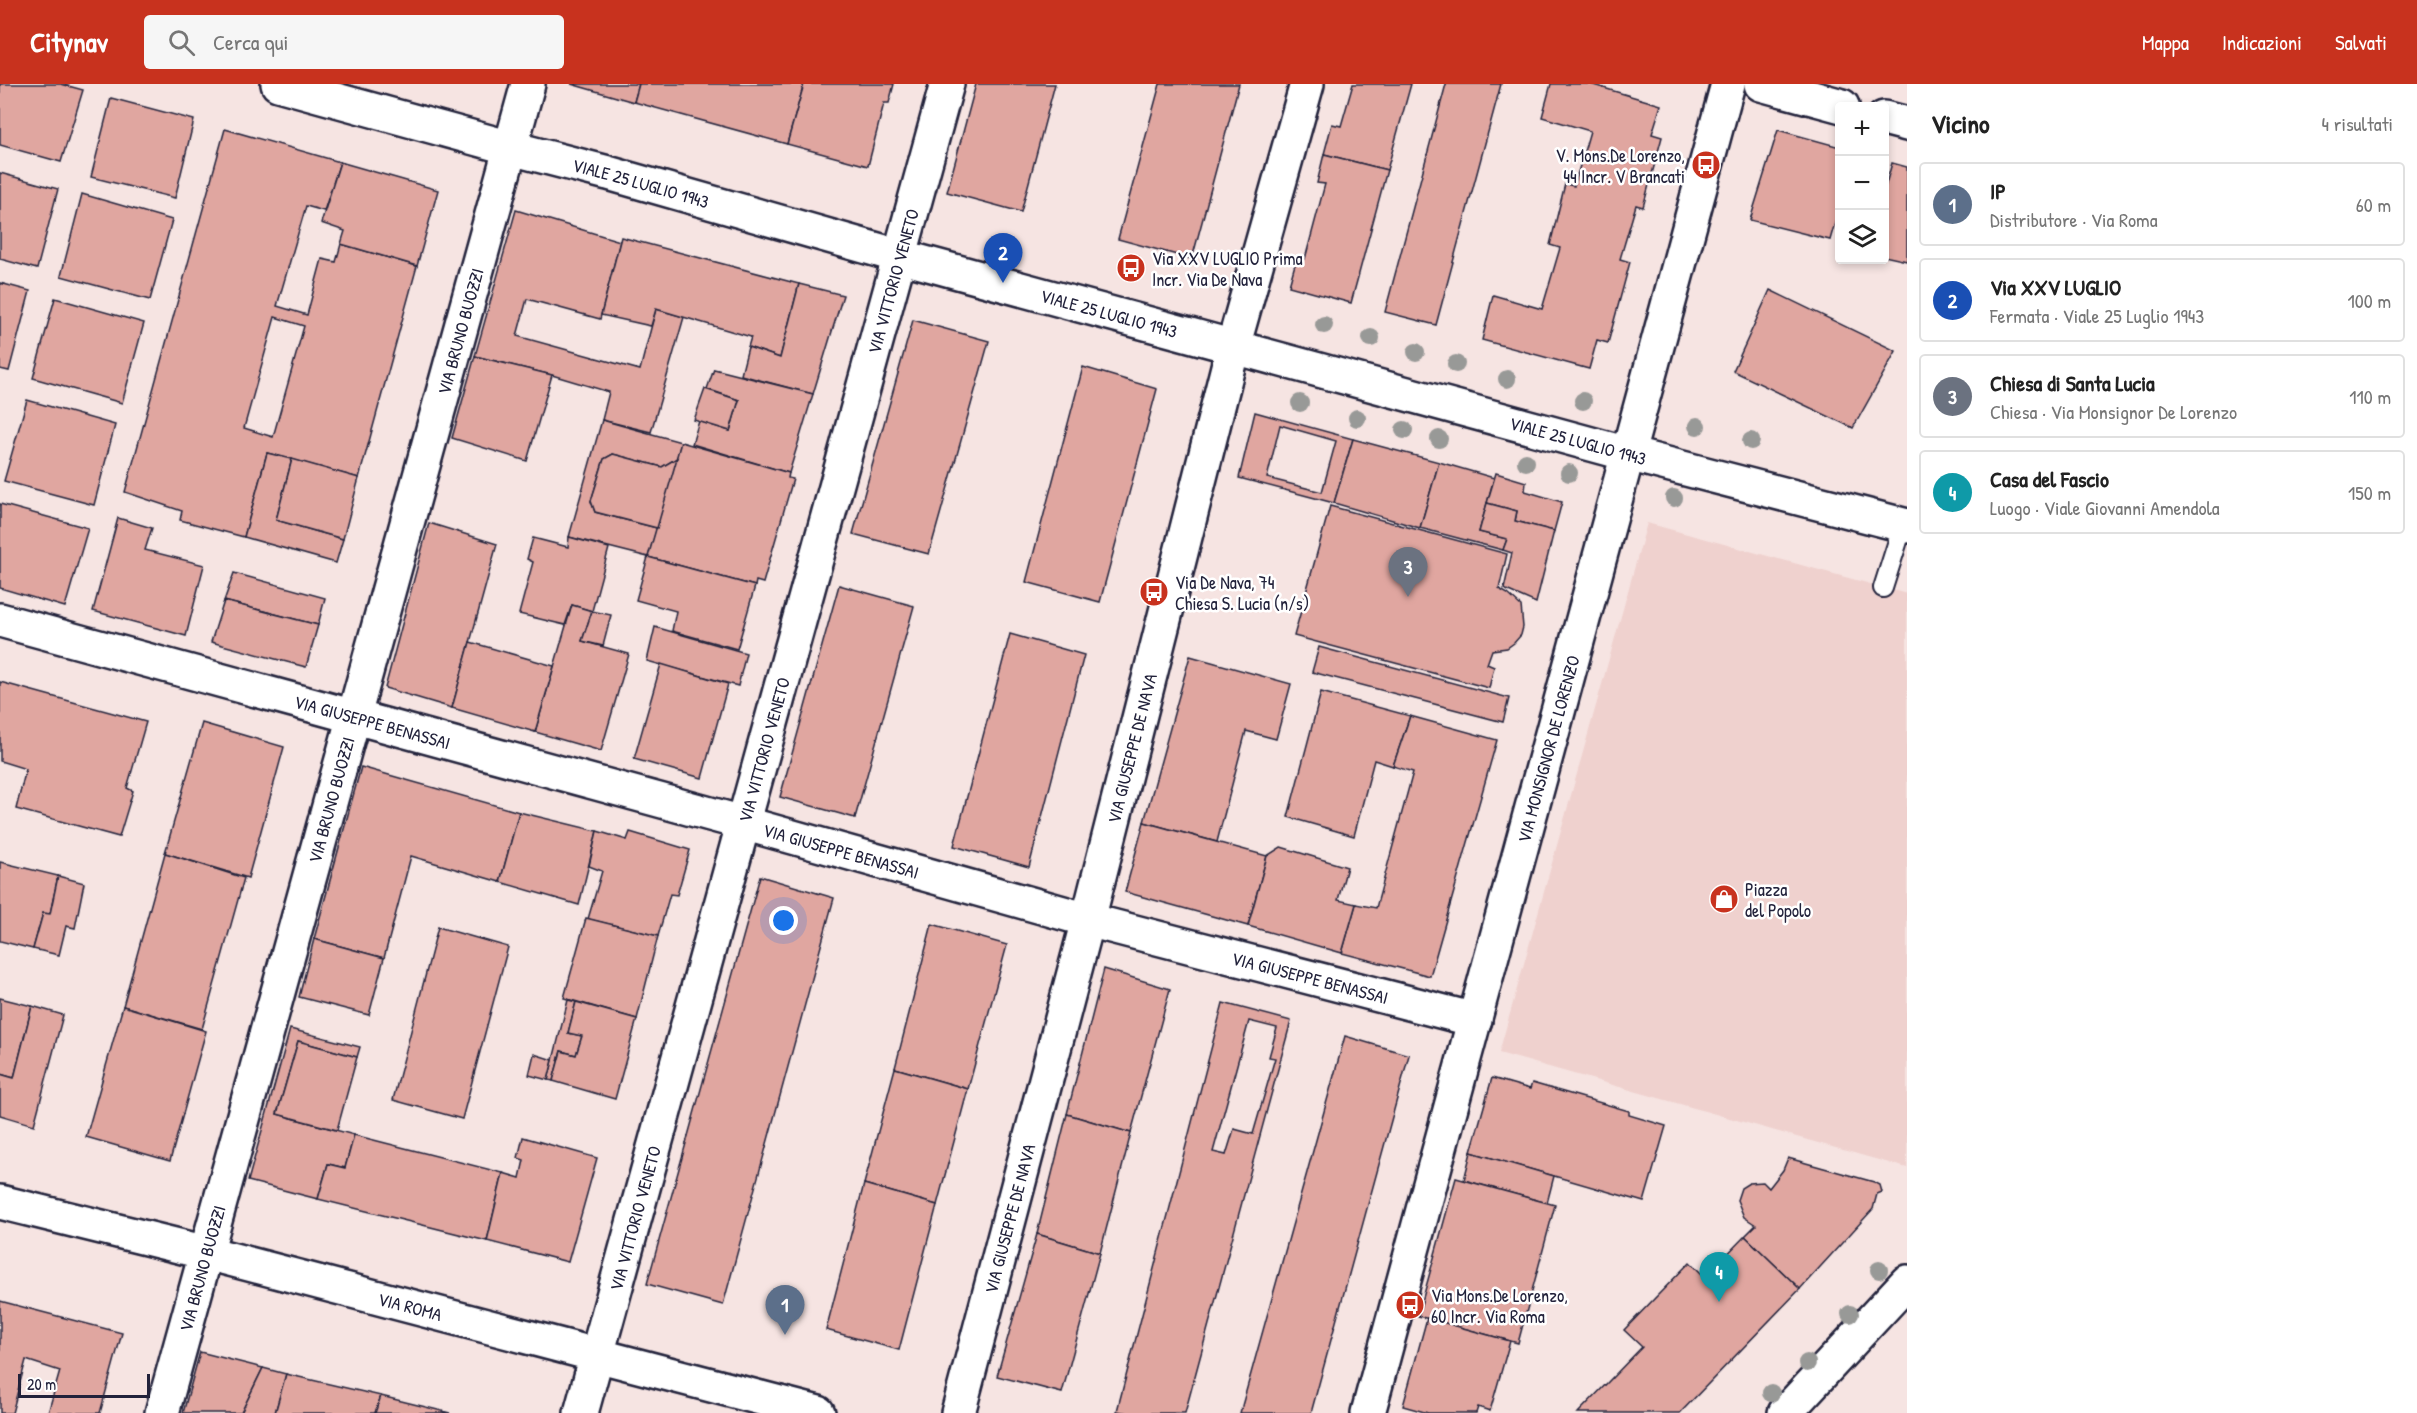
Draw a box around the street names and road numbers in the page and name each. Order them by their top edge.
street label: VIALE 25 LUGLIO 1943 [570,152,712,214]
street label: VIA VITTORIO VENETO [861,206,925,356]
street label: VIA BRUNO BUOZZI [431,265,489,397]
street label: VIALE 25 LUGLIO 1943 [1038,283,1180,344]
street label: VIALE 25 LUGLIO 1943 [1507,410,1649,471]
street label: VIA MONSIGNOR DE LORENZO [1511,653,1585,845]
street label: VIA GIUSEPPE DE NAVA [1100,670,1162,826]
street label: VIA VITTORIO VENETO [732,674,796,825]
street label: VIA GIUSEPPE BENASSAI [291,688,453,755]
street label: VIA BRUNO BUOZZI [302,734,360,866]
street label: VIA GIUSEPPE BENASSAI [760,817,922,884]
street label: VIA GIUSEPPE BENASSAI [1229,945,1391,1010]
street label: VIA GIUSEPPE DE NAVA [978,1141,1041,1296]
street label: VIA VITTORIO VENETO [603,1143,666,1294]
street label: VIA BRUNO BUOZZI [173,1202,231,1334]
street label: VIA ROMA [375,1286,445,1327]

